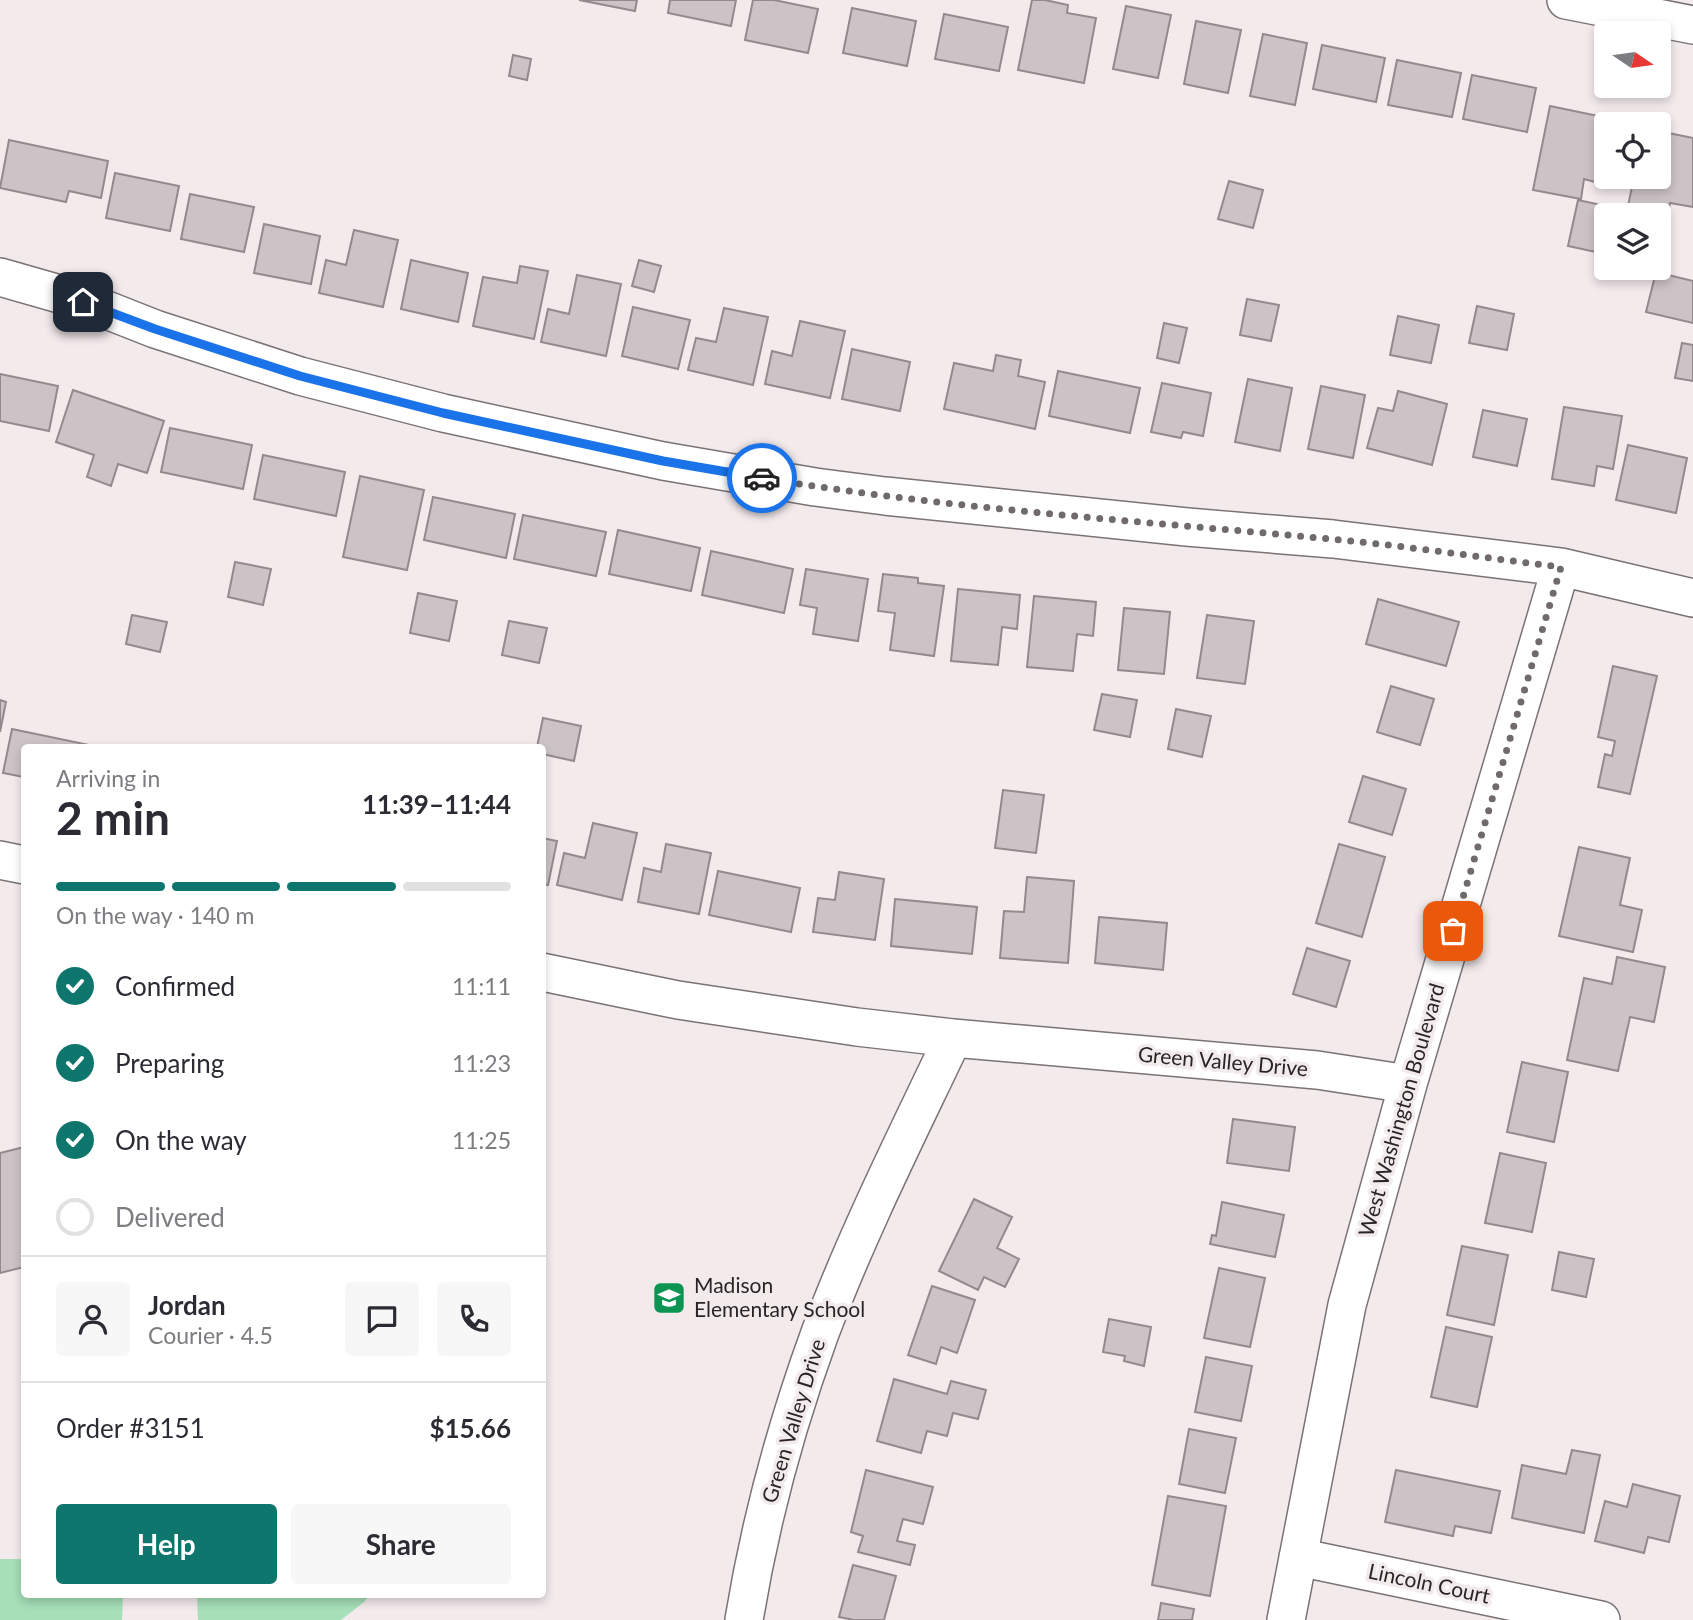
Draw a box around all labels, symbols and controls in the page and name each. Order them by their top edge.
north arrow [1594,21,1671,98]
map controls [1594,21,1671,280]
button: locate [1594,112,1671,189]
button: layers [1594,203,1671,280]
pin [53,272,113,332]
icon: home [64,283,102,321]
courier [727,443,797,513]
icon: car [743,459,781,497]
text: Arriving in [56,764,160,792]
text: 11:39–11:44 [362,788,511,820]
text: 2 min [56,790,170,845]
text: On the way · 140 m [56,901,255,929]
pin [1423,901,1483,961]
icon: bag [1434,912,1472,950]
icon: check [56,967,94,1005]
text: Confirmed [115,970,235,1002]
text: 11:11 [452,972,511,1000]
street label: West Washington Boulevard [1352,980,1449,1239]
street label: Green Valley Drive [1137,1041,1309,1080]
icon: check [56,1044,94,1082]
text: Preparing [115,1047,224,1079]
text: 11:23 [452,1049,511,1077]
icon: check [56,1121,94,1159]
text: On the way [115,1124,247,1156]
text: 11:25 [452,1126,511,1154]
text: Delivered [115,1201,225,1233]
place label: Madison Elementary School [694,1272,865,1321]
school or university icon: Madison Elementary School [650,1279,688,1317]
button: person [56,1282,130,1356]
button: chat [345,1282,419,1356]
button: phone [437,1282,511,1356]
text: Jordan [148,1289,226,1321]
text: Courier · 4.5 [148,1321,273,1349]
street label: Green Valley Drive [756,1335,829,1506]
text: Order #3151 [56,1412,205,1444]
text: $15.66 [429,1412,511,1444]
button: Help [56,1504,277,1584]
button: Share [291,1504,511,1584]
street label: Lincoln Court [1366,1557,1493,1608]

